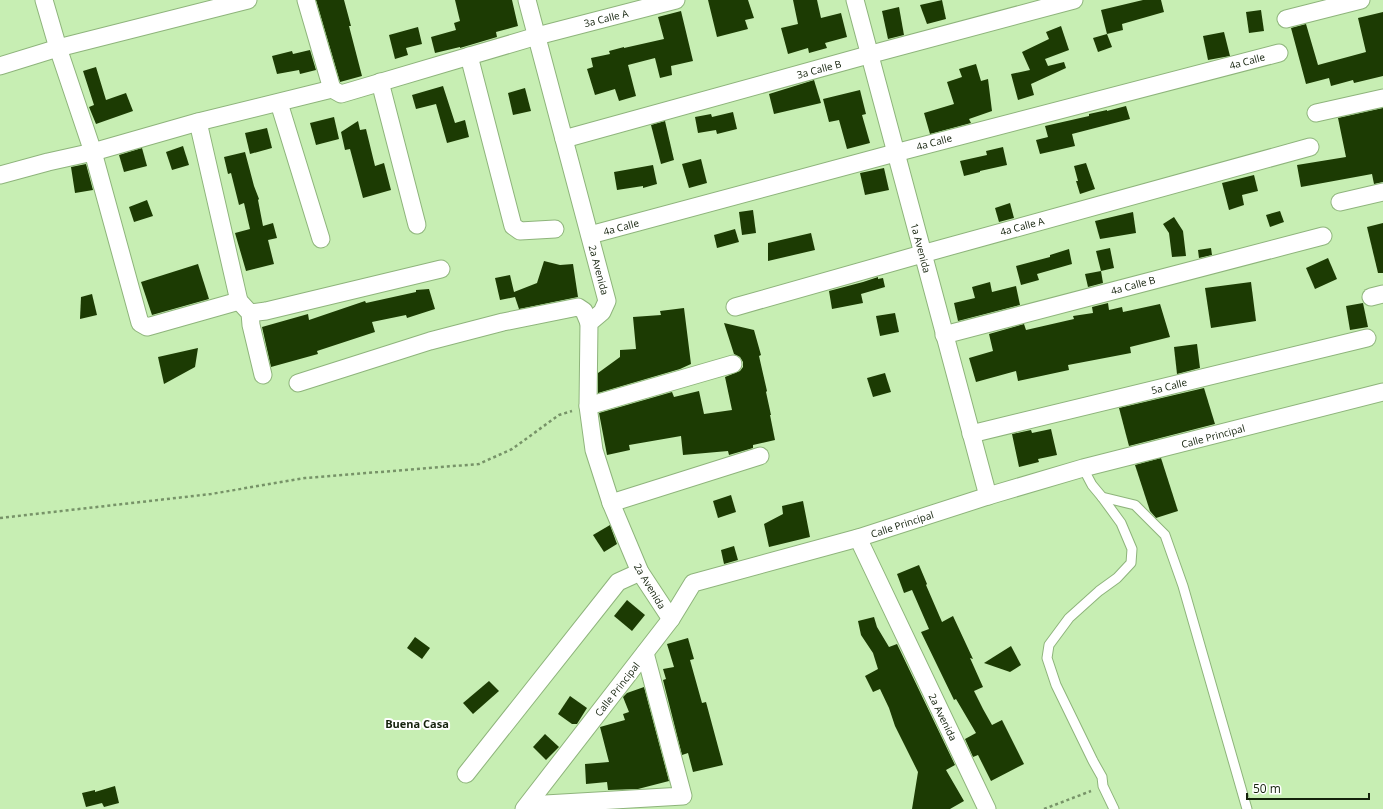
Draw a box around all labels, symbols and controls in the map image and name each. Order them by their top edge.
street label: 3a Calle A [582,6,630,30]
street label: 4a Calle [1228,49,1267,72]
street label: 3a Calle B [795,56,843,82]
street label: 4a Calle [915,130,954,153]
street label: 4a Calle A [998,213,1046,239]
street label: 4a Calle [602,215,641,238]
street label: 1a Avenida [908,221,934,275]
street label: 2a Avenida [586,243,612,297]
street label: 4a Calle B [1109,272,1157,298]
street label: 5a Calle [1150,375,1189,397]
street label: Calle Principal [1180,421,1246,451]
street label: Calle Principal [869,507,935,541]
street label: 2a Avenida [631,560,669,612]
street label: Calle Principal [591,659,643,719]
street label: 2a Avenida [925,691,961,743]
district label: Buena Casa [385,716,449,731]
scale bar [1247,775,1369,801]
text: 50 m [1253,780,1281,797]

